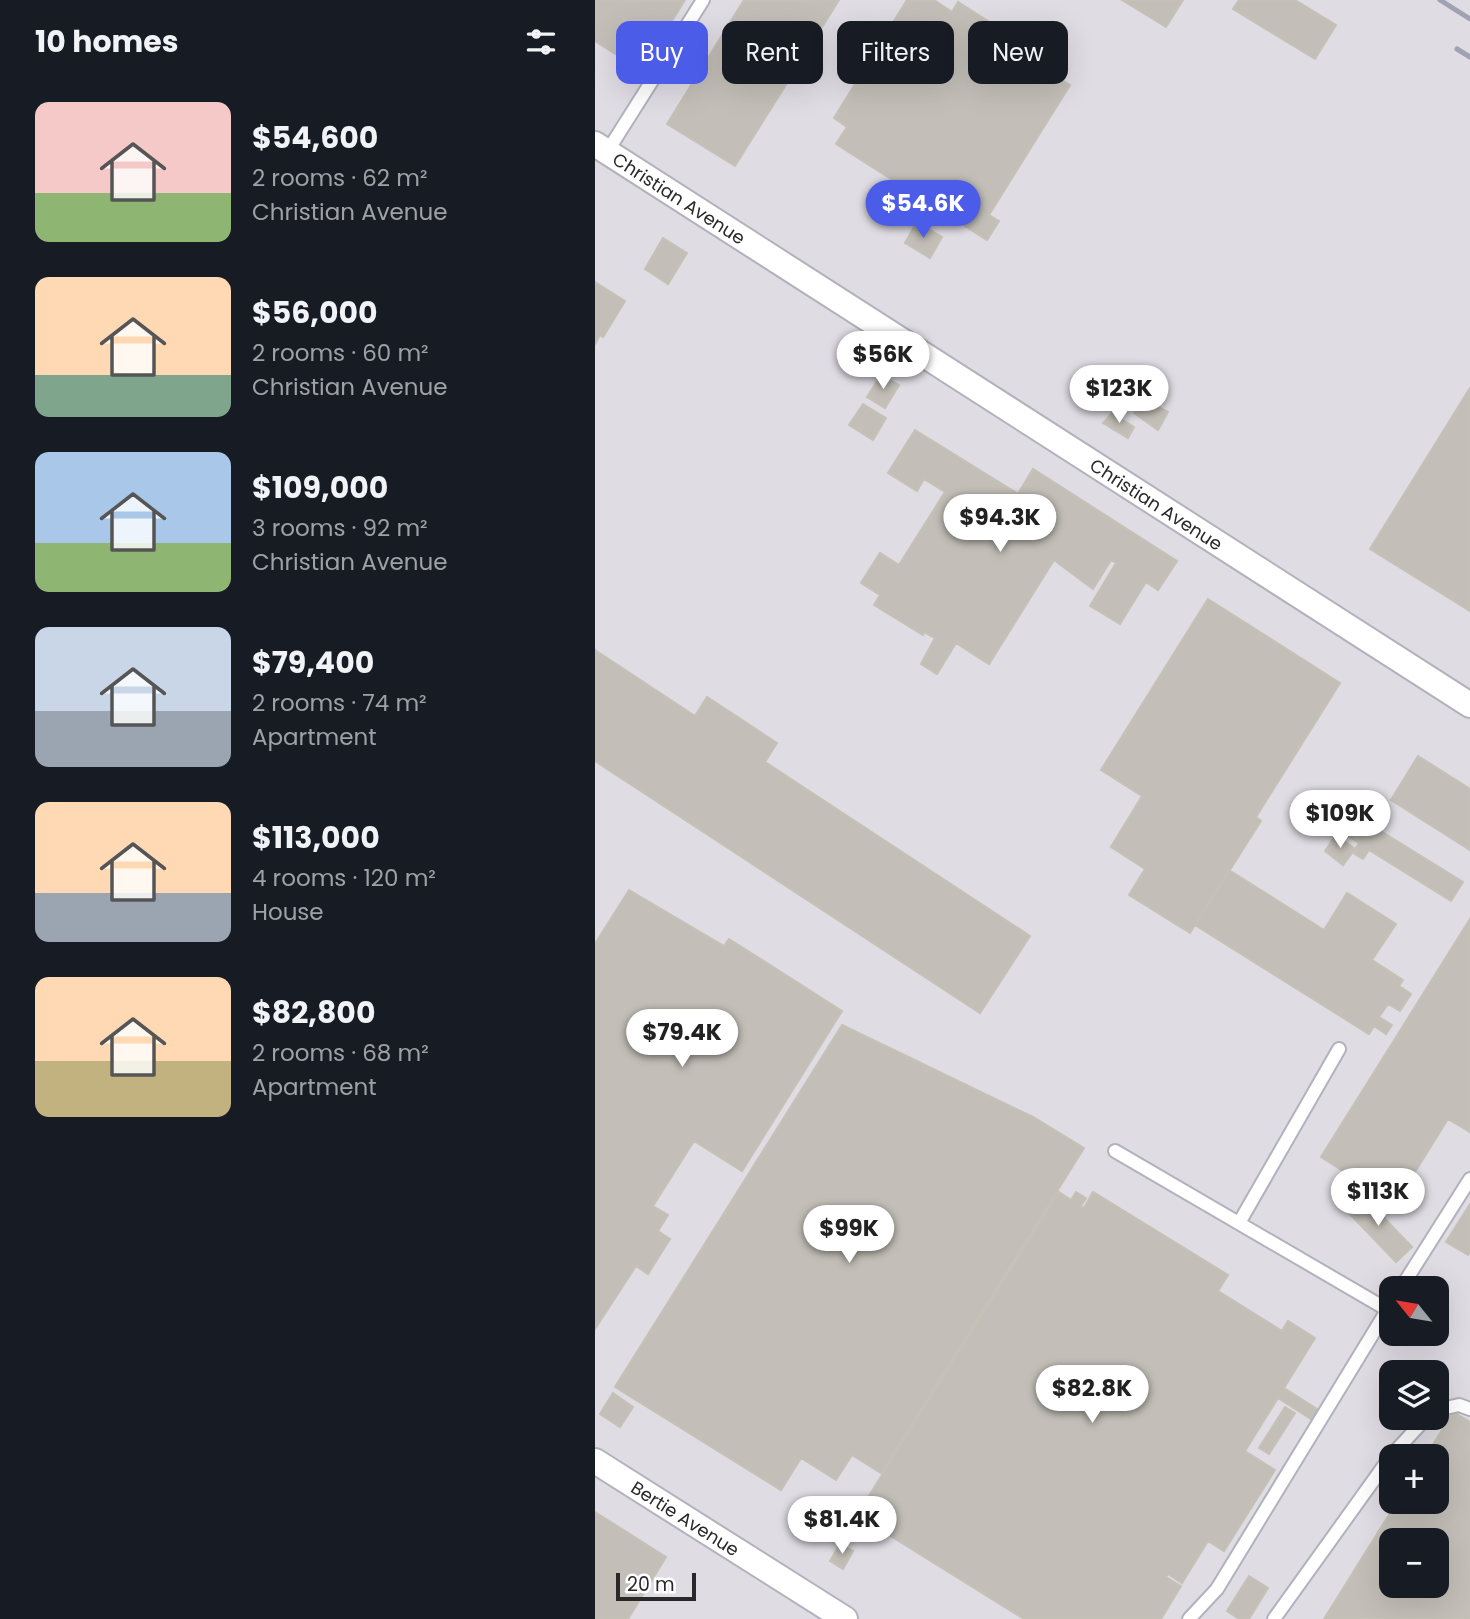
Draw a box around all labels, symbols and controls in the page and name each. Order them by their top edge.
text: 10 homes [35,20,179,63]
chip: Buy [616,21,708,84]
chip: Rent [722,21,823,84]
chip: Filters [837,21,954,84]
chip: New [968,21,1068,84]
icon: filters [522,23,560,61]
text: $54,600 [252,116,378,159]
icon: home [91,130,175,214]
street label: Christian Avenue [608,146,750,250]
text: 2 rooms · 62 m² [252,162,428,194]
pin: $54.6K [866,180,980,240]
text: $54.6K [882,187,964,219]
text: Christian Avenue [252,196,448,228]
text: $56,000 [252,291,378,334]
icon: home [91,305,175,389]
pin: $56K [842,332,924,391]
text: 2 rooms · 60 m² [252,337,429,369]
text: $56K [853,338,913,370]
pin: $123K [1070,366,1168,425]
text: Christian Avenue [252,371,448,403]
text: $123K [1086,372,1152,404]
street label: Christian Avenue [1085,452,1228,556]
text: $109,000 [252,466,388,509]
icon: home [91,480,175,564]
pin: $94.3K [943,494,1057,554]
text: $94.3K [959,501,1041,533]
text: 3 rooms · 92 m² [252,512,428,544]
text: Christian Avenue [252,546,448,578]
text: $79,400 [252,641,374,684]
icon: home [91,655,175,739]
text: 2 rooms · 74 m² [252,687,427,719]
text: Apartment [252,721,377,753]
pin: $109K [1291,790,1389,850]
text: $109K [1306,797,1374,829]
text: $113,000 [252,816,380,859]
icon: home [91,830,175,914]
text: 4 rooms · 120 m² [252,862,436,894]
text: House [252,896,324,928]
text: $82,800 [252,991,375,1034]
icon: home [91,1005,175,1089]
pin: $79.4K [625,1010,739,1069]
text: $79.4K [642,1016,722,1048]
text: 2 rooms · 68 m² [252,1037,429,1069]
text: Apartment [252,1071,377,1103]
pin: $113K [1329,1168,1427,1228]
text: $113K [1347,1175,1409,1207]
pin: $99K [808,1206,890,1265]
text: $99K [819,1212,879,1244]
north arrow [1379,1276,1449,1346]
map controls [1379,1276,1449,1598]
button: layers [1379,1360,1449,1430]
pin: $82.8K [1035,1366,1149,1425]
text: $82.8K [1052,1372,1132,1404]
button: + [1379,1444,1449,1514]
street label: Bertie Avenue [627,1475,744,1562]
pin: $81.4K [785,1496,899,1556]
text: $81.4K [804,1503,880,1535]
button: − [1379,1528,1449,1598]
scale bar [616,1570,697,1602]
text: 20 m [627,1571,675,1598]

